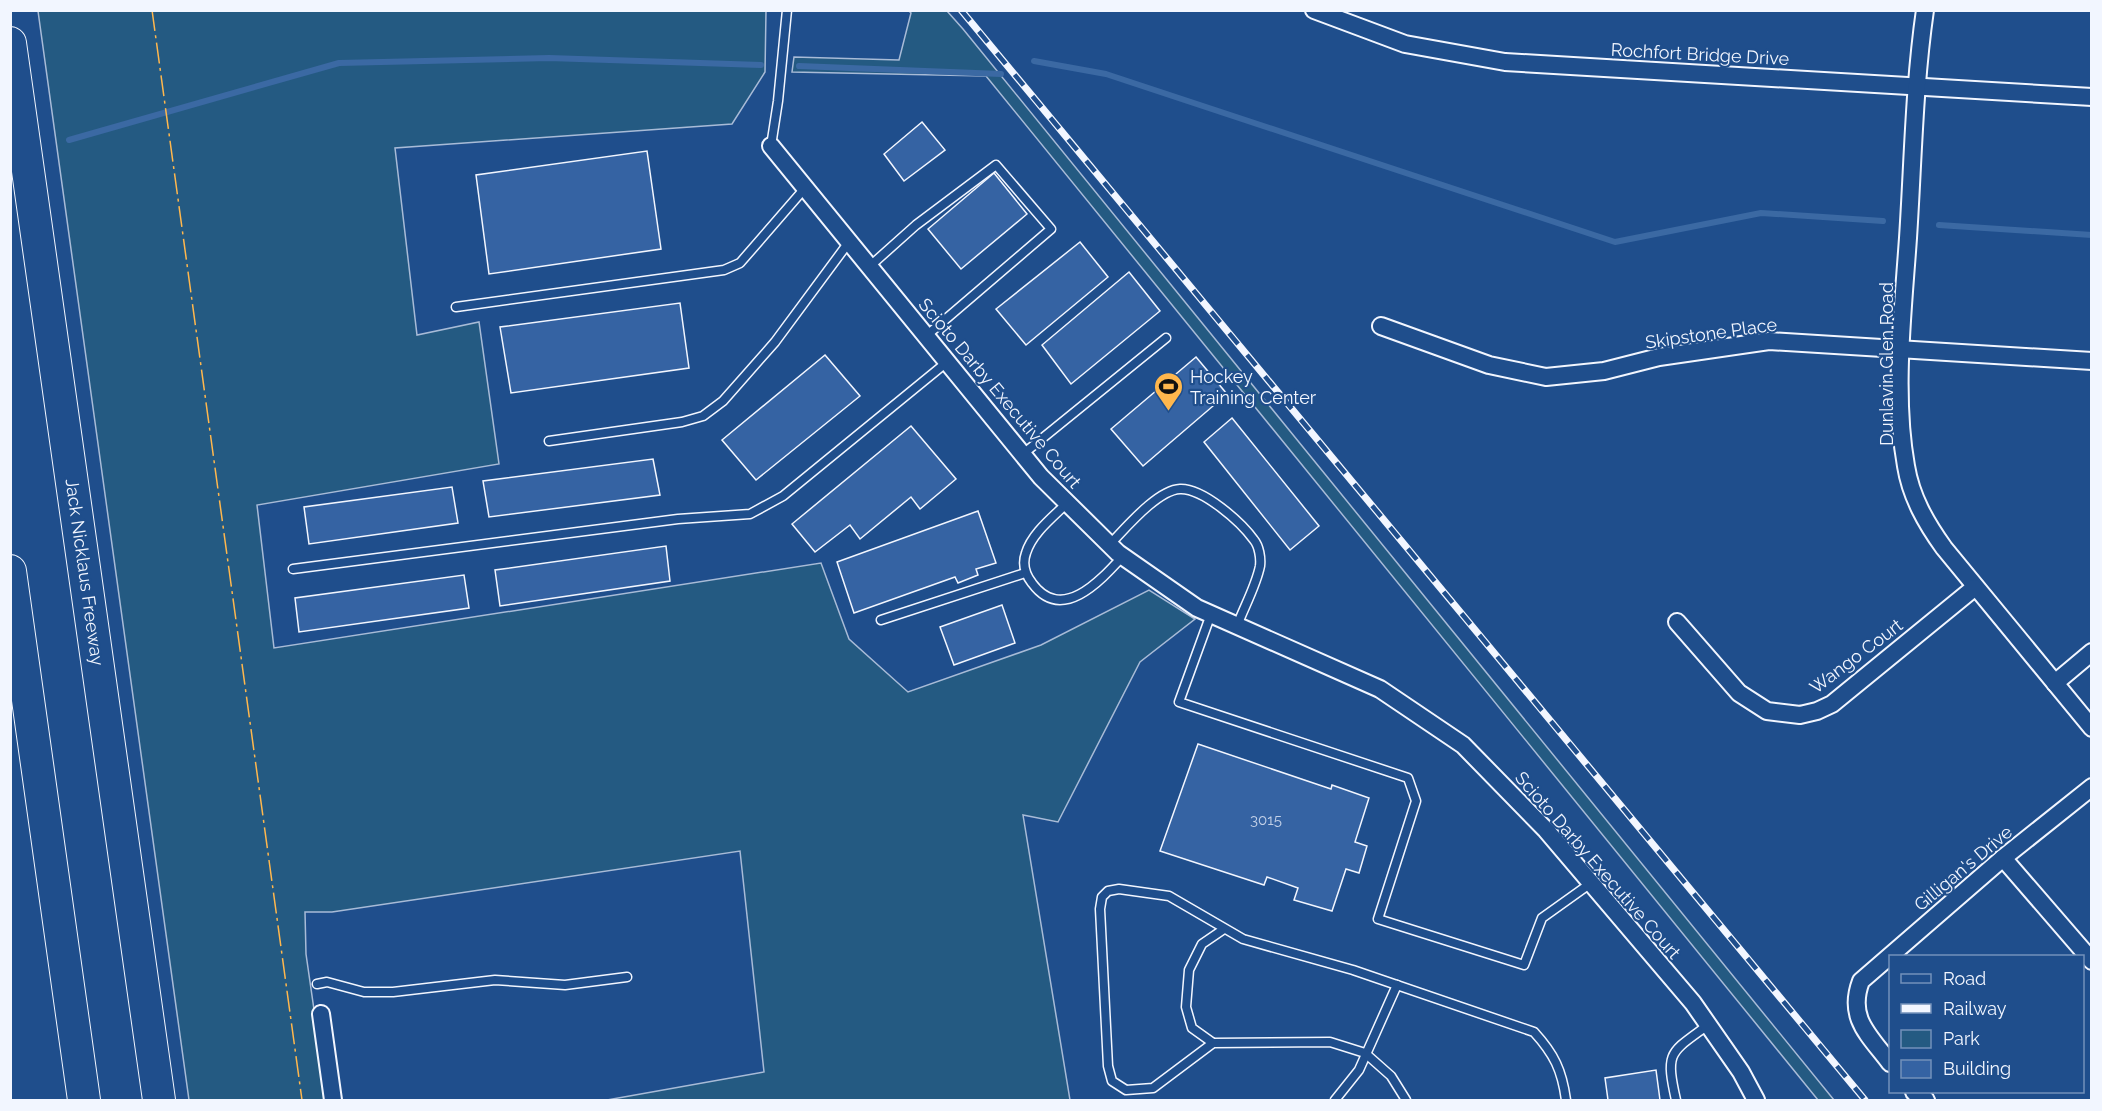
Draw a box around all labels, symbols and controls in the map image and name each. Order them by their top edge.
street label: Rochfort Bridge Drive [1610,39,1790,69]
street label: Dunlavin Glen Road [1876,282,1897,446]
street label: Scioto Darby Executive Court [914,294,1086,492]
street label: Skipstone Place [1644,313,1779,353]
place label: Hockey Training Center [1190,366,1317,408]
sports icon: Hockey Training Center [1153,370,1185,412]
street label: Jack Nicklaus Freeway [61,477,109,667]
street label: Wango Court [1805,614,1907,698]
street label: Scioto Darby Executive Court [1511,767,1685,963]
house number: 3015 [1250,811,1282,829]
street label: Gilligan's Drive [1910,821,2017,915]
legend [1889,955,2084,1093]
text: Road [1943,968,1986,989]
text: Railway [1943,998,2007,1019]
text: Park [1943,1028,1980,1049]
text: Building [1943,1058,2011,1079]

